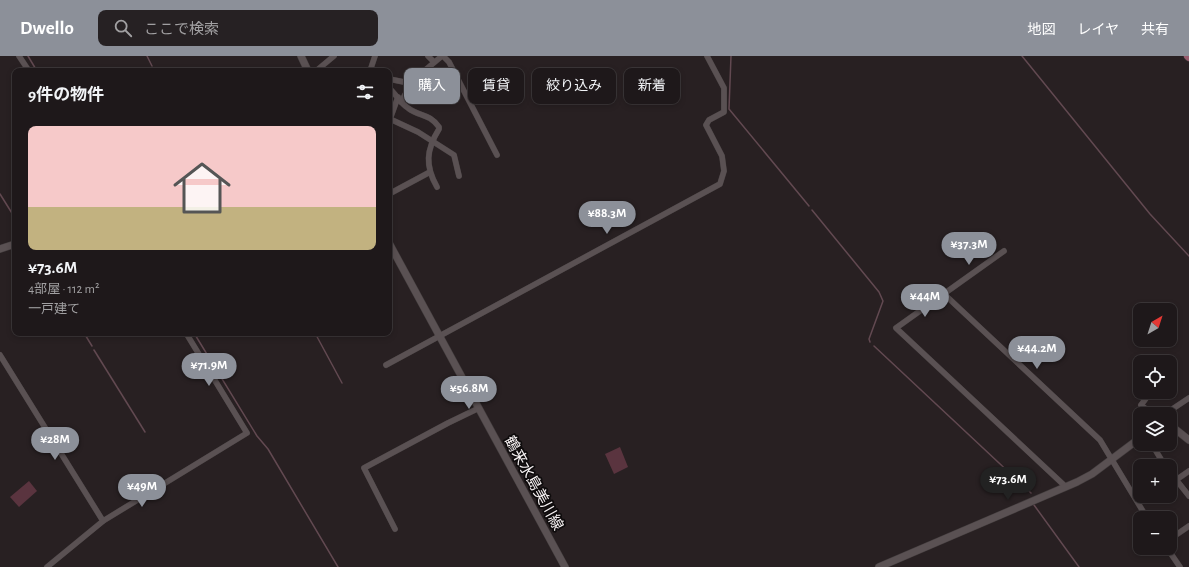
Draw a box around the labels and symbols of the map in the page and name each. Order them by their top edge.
pin: ¥88.3M [574,201,640,235]
pin: ¥37.3M [936,232,1002,266]
pin: ¥44M [901,284,949,318]
north arrow [1133,303,1177,347]
pin: ¥44.2M [1004,336,1070,370]
pin: ¥71.9M [176,353,242,387]
pin: ¥56.8M [436,376,502,410]
pin: ¥28M [31,427,79,461]
street label: 鶴来水島美川線 [502,433,566,533]
pin: ¥73.6M [975,467,1041,501]
pin: ¥49M [118,474,166,508]

